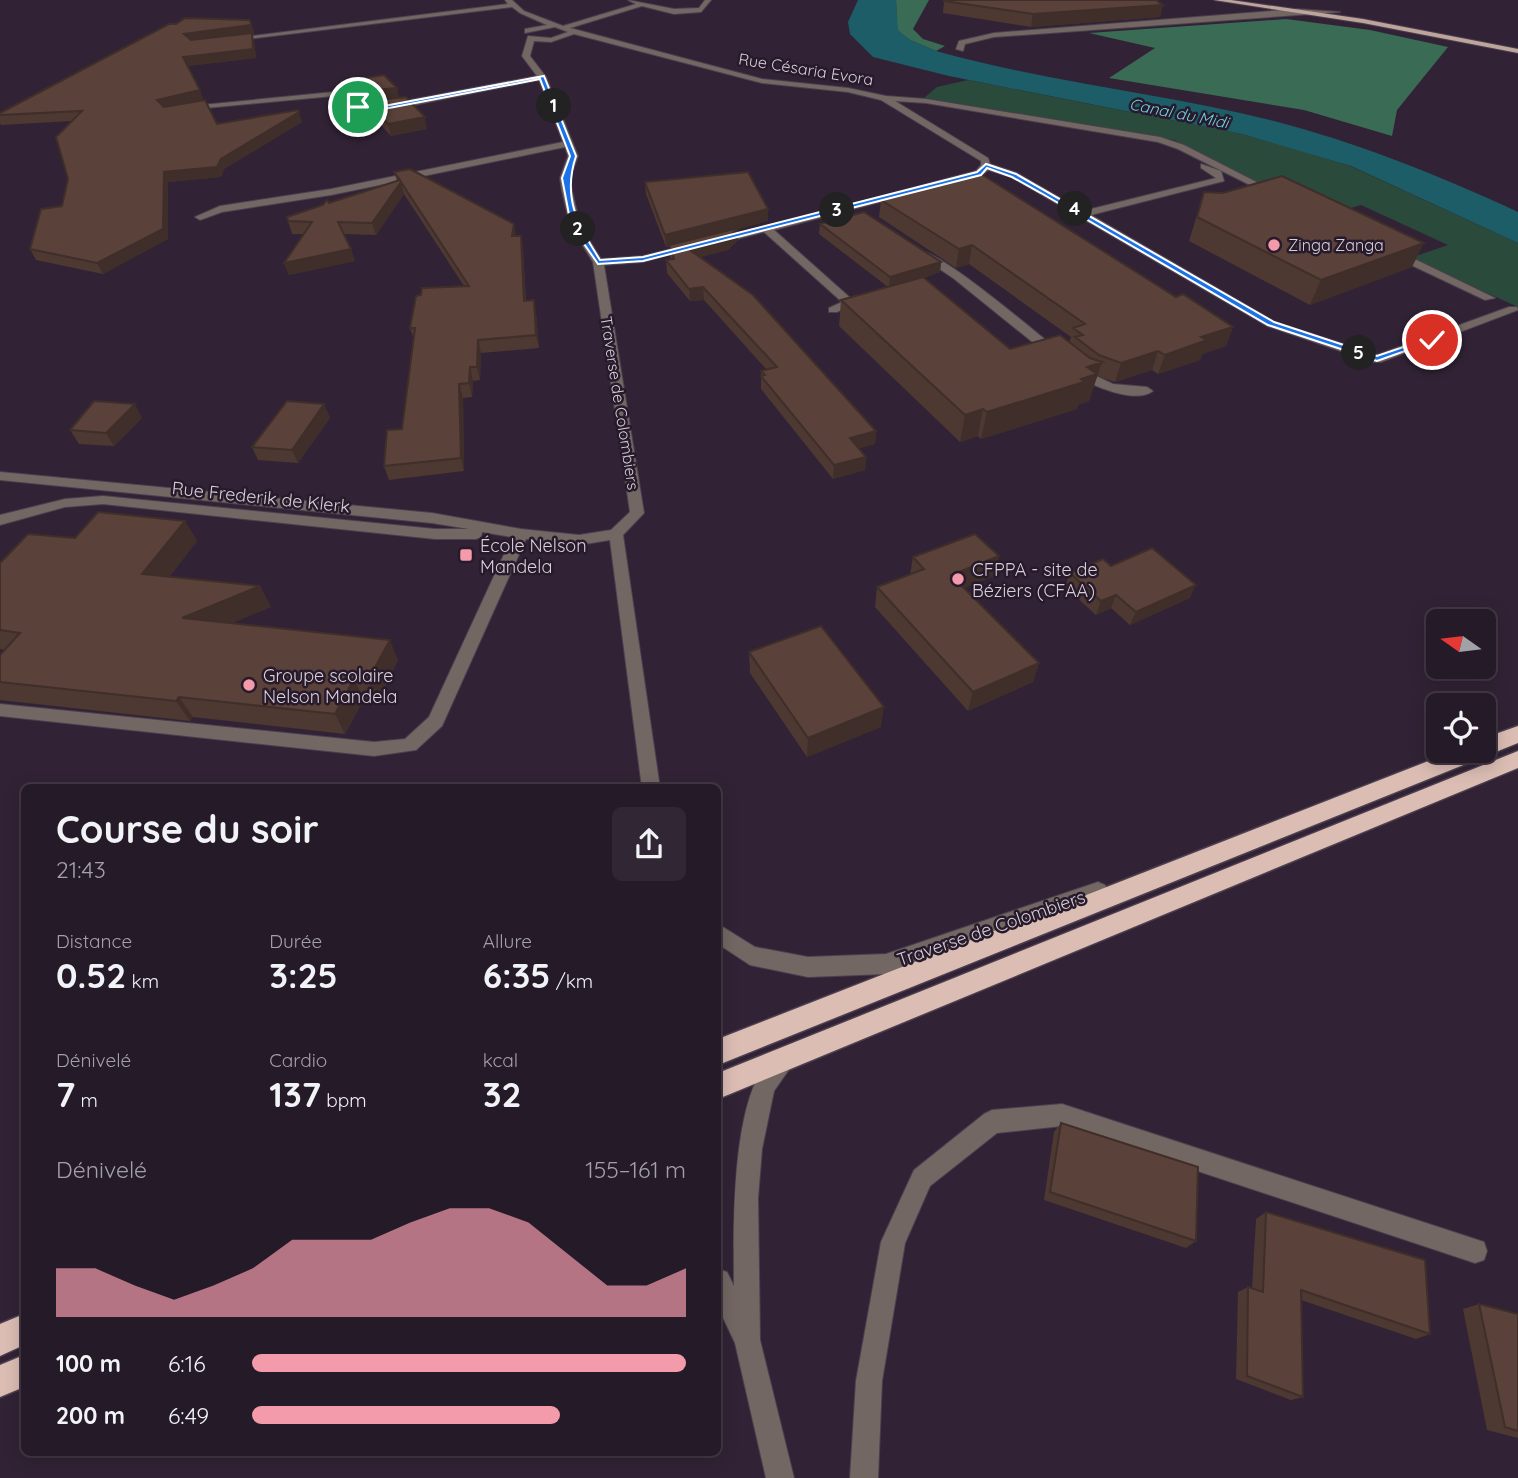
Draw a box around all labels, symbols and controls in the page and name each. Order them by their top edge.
street label: Rue Césaria Evora [737,48,875,90]
pin [328,77,388,137]
icon: arrive [339,88,377,126]
pin: 1 [536,88,572,124]
text: 1 [550,93,557,117]
water label: Canal du Midi [1128,94,1232,133]
pin: 3 [820,192,854,228]
pin: 4 [1058,192,1092,227]
text: 4 [1069,196,1080,220]
text: 3 [831,197,842,221]
pin: 2 [560,212,596,246]
text: 2 [572,216,583,240]
place label: Zinga Zanga [1288,235,1384,255]
marker: Zinga Zanga [1266,237,1282,253]
pin [1402,310,1462,370]
street label: Traverse de Colombiers [596,315,644,491]
icon: check [1413,321,1451,359]
pin: 5 [1342,336,1376,370]
text: 5 [1353,340,1364,364]
street label: Rue Frederik de Klerk [171,476,351,518]
place label: École Nelson Mandela [480,534,587,578]
marker: École Nelson Mandela [458,547,474,563]
place label: CFPPA - site de Béziers (CFAA) [972,558,1098,602]
marker: CFPPA - site de Béziers (CFAA) [950,571,966,587]
north arrow [1426,609,1496,679]
map controls [1426,609,1496,763]
place label: Groupe scolaire Nelson Mandela [263,664,397,708]
marker: Groupe scolaire Nelson Mandela [241,677,257,693]
button: locate [1426,693,1496,763]
text: Course du soir [56,805,319,853]
button: share [612,807,686,881]
text: 21:43 [56,855,106,884]
street label: Traverse de Colombiers [894,885,1088,971]
text: Distance [56,929,132,953]
text: Durée [269,929,322,953]
text: Allure [483,929,532,953]
text: 0.52 [56,953,126,997]
text: 3:25 [269,953,338,997]
text: 6:35 [483,953,551,997]
text: km [126,969,159,993]
text: /km [551,969,593,993]
text: Dénivelé [56,1048,131,1072]
text: Cardio [269,1048,327,1072]
text: kcal [483,1048,518,1072]
text: 7 [56,1072,75,1116]
text: 137 [269,1072,321,1116]
text: 32 [483,1072,521,1116]
text: m [75,1088,98,1112]
text: bpm [321,1088,367,1112]
text: Dénivelé [56,1155,147,1184]
text: 155–161 m [585,1155,686,1184]
text: 100 m [56,1349,121,1378]
text: 6:16 [168,1349,206,1378]
text: 200 m [56,1401,125,1430]
text: 6:49 [168,1401,209,1430]

